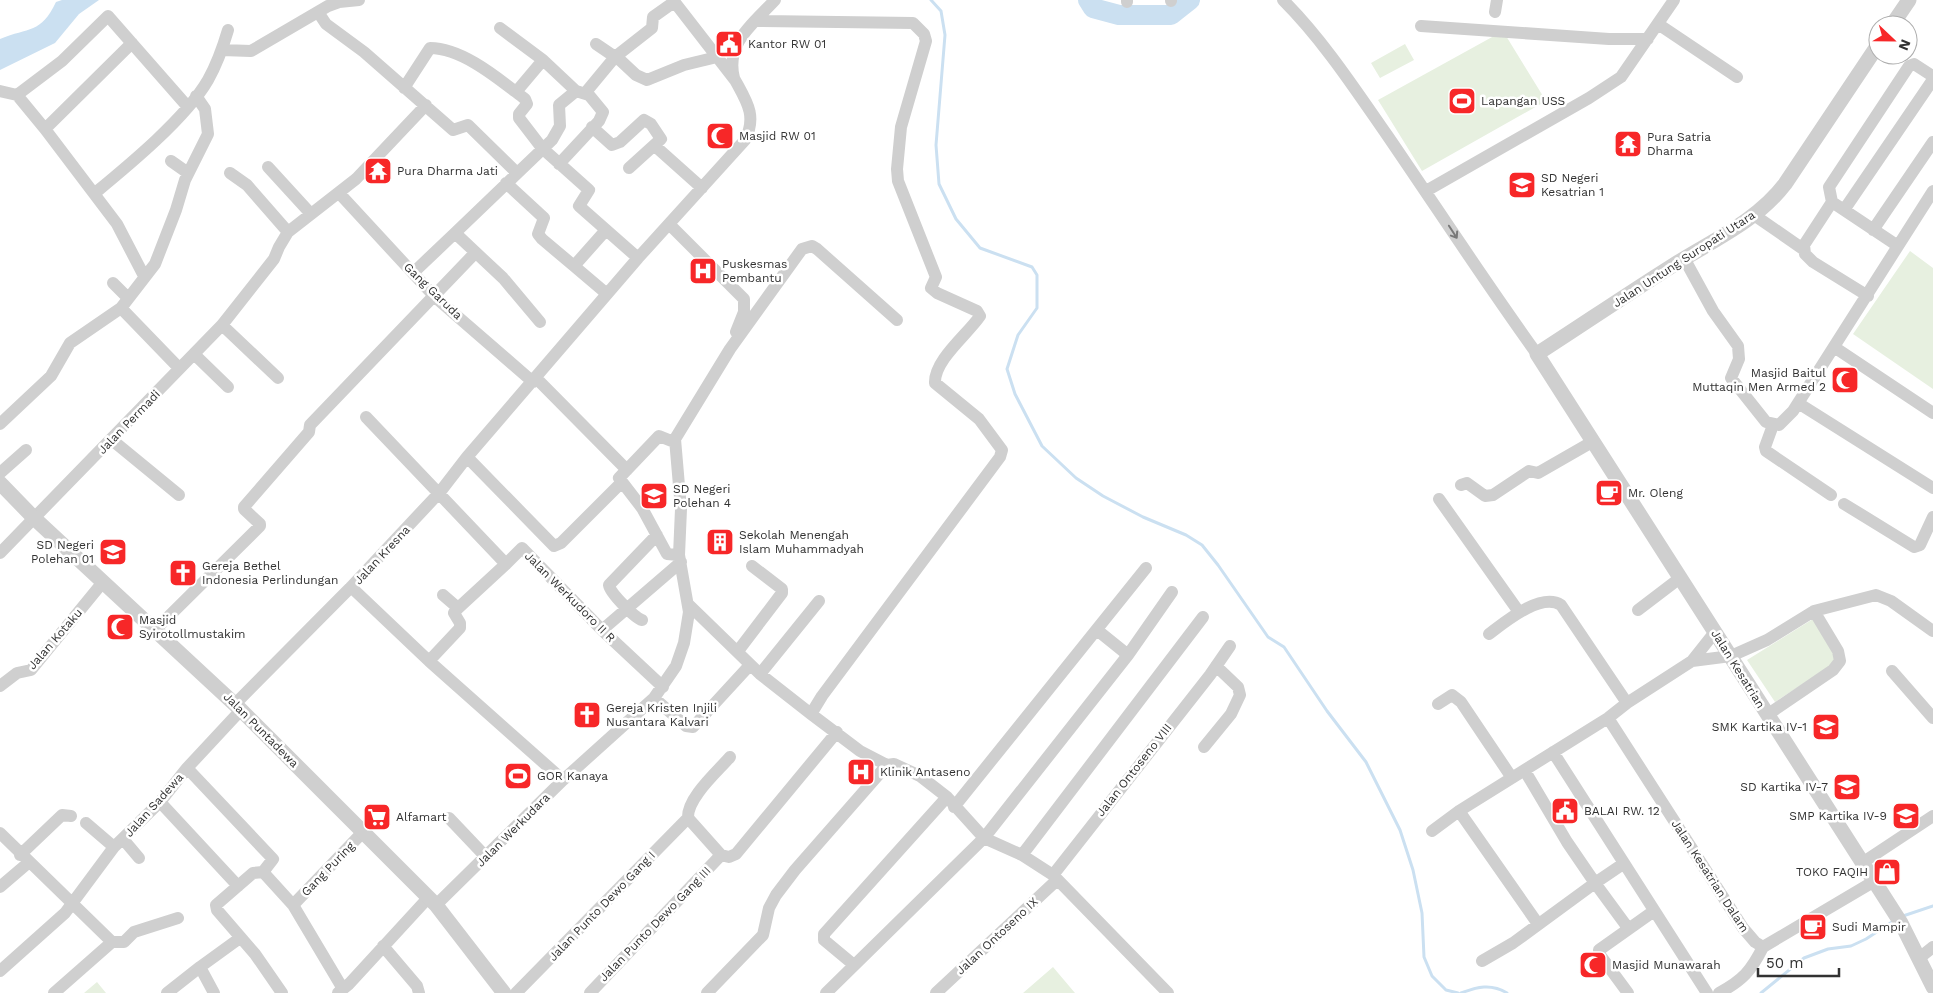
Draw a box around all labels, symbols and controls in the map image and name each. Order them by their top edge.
north arrow [1868,15,1918,65]
public building icon: Kantor RW 01 [714,29,744,59]
place label: Kantor RW 01 [748,37,826,51]
text: N [1896,37,1914,53]
sports icon: Lapangan USS [1447,86,1477,116]
place label: Lapangan USS [1481,94,1565,108]
mosque icon: Masjid RW 01 [705,121,735,151]
place label: Masjid RW 01 [739,129,816,143]
temple icon: Pura Satria Dharma [1613,129,1643,159]
place label: Pura Satria Dharma [1647,130,1711,158]
temple icon: Pura Dharma Jati [363,156,393,186]
place label: Pura Dharma Jati [397,164,498,178]
school or university icon: SD Negeri Kesatrian 1 [1507,170,1537,200]
place label: SD Negeri Kesatrian 1 [1541,171,1604,199]
street label: Jalan Untung Suropati Utara [1610,208,1758,310]
one-way arrow [1447,225,1458,239]
hospital icon: Puskesmas Pembantu [688,256,718,286]
place label: Puskesmas Pembantu [722,257,787,285]
street label: Gang Garuda [401,260,465,322]
mosque icon: Masjid Baitul Muttaqin Men Armed 2 [1830,365,1860,395]
place label: Masjid Baitul Muttaqin Men Armed 2 [1692,366,1826,394]
street label: Jalan Permadi [95,387,163,457]
cafe icon: Mr. Oleng [1594,478,1624,508]
school or university icon: SD Negeri Polehan 4 [639,481,669,511]
place label: SD Negeri Polehan 4 [673,482,731,510]
place label: Mr. Oleng [1628,486,1683,500]
street label: Jalan Kresna [351,523,413,587]
building icon: Sekolah Menengah Islam Muhammadyah [705,527,735,557]
place label: Sekolah Menengah Islam Muhammadyah [739,528,864,556]
school or university icon: SD Negeri Polehan 01 [98,537,128,567]
place label: SD Negeri Polehan 01 [31,538,94,566]
street label: Jalan Werkudoro II R [522,549,618,645]
church icon: Gereja Bethel Indonesia Perlindungan [168,558,198,588]
place label: Gereja Bethel Indonesia Perlindungan [202,559,338,587]
street label: Jalan Kotaku [25,606,85,672]
mosque icon: Masjid Syirotollmustakim [105,612,135,642]
place label: Masjid Syirotollmustakim [139,613,246,641]
street label: Jalan Kesatrian [1708,627,1768,711]
street label: Jalan Puntadewa [221,690,302,771]
church icon: Gereja Kristen Injili Nusantara Kalvari [572,700,602,730]
place label: Gereja Kristen Injili Nusantara Kalvari [606,701,717,729]
school or university icon: SMK Kartika IV-1 [1811,712,1841,742]
place label: SMK Kartika IV-1 [1712,720,1807,734]
street label: Jalan Ontoseno VIII [1093,721,1175,819]
hospital icon: Klinik Antaseno [846,757,876,787]
sports icon: GOR Kanaya [503,761,533,791]
place label: Klinik Antaseno [880,765,970,779]
place label: GOR Kanaya [537,769,608,783]
street label: Jalan Sadewa [122,770,186,840]
school or university icon: SD Kartika IV-7 [1832,772,1862,802]
place label: SD Kartika IV-7 [1740,780,1828,794]
street label: Jalan Werkudara [473,790,553,870]
public building icon: BALAI RW. 12 [1550,796,1580,826]
school or university icon: SMP Kartika IV-9 [1891,801,1921,831]
supermarket icon: Alfamart [362,802,392,832]
place label: BALAI RW. 12 [1584,804,1660,818]
place label: SMP Kartika IV-9 [1789,809,1887,823]
place label: Alfamart [396,810,447,824]
street label: Jalan Kesatrian Dalam [1668,817,1752,935]
street label: Gang Puring [299,839,358,899]
street label: Jalan Punto Dewo Gang I [546,848,658,964]
shop icon: TOKO FAQIH [1872,857,1902,887]
street label: Jalan Punto Dewo Gang III [596,864,714,984]
place label: TOKO FAQIH [1796,865,1868,879]
street label: Jalan Ontoseno IX [953,895,1041,977]
cafe icon: Sudi Mampir [1798,912,1828,942]
place label: Sudi Mampir [1832,920,1906,934]
scale bar [1758,946,1839,978]
mosque icon: Masjid Munawarah [1578,950,1608,980]
text: 50 m [1766,954,1803,972]
place label: Masjid Munawarah [1612,958,1721,972]

